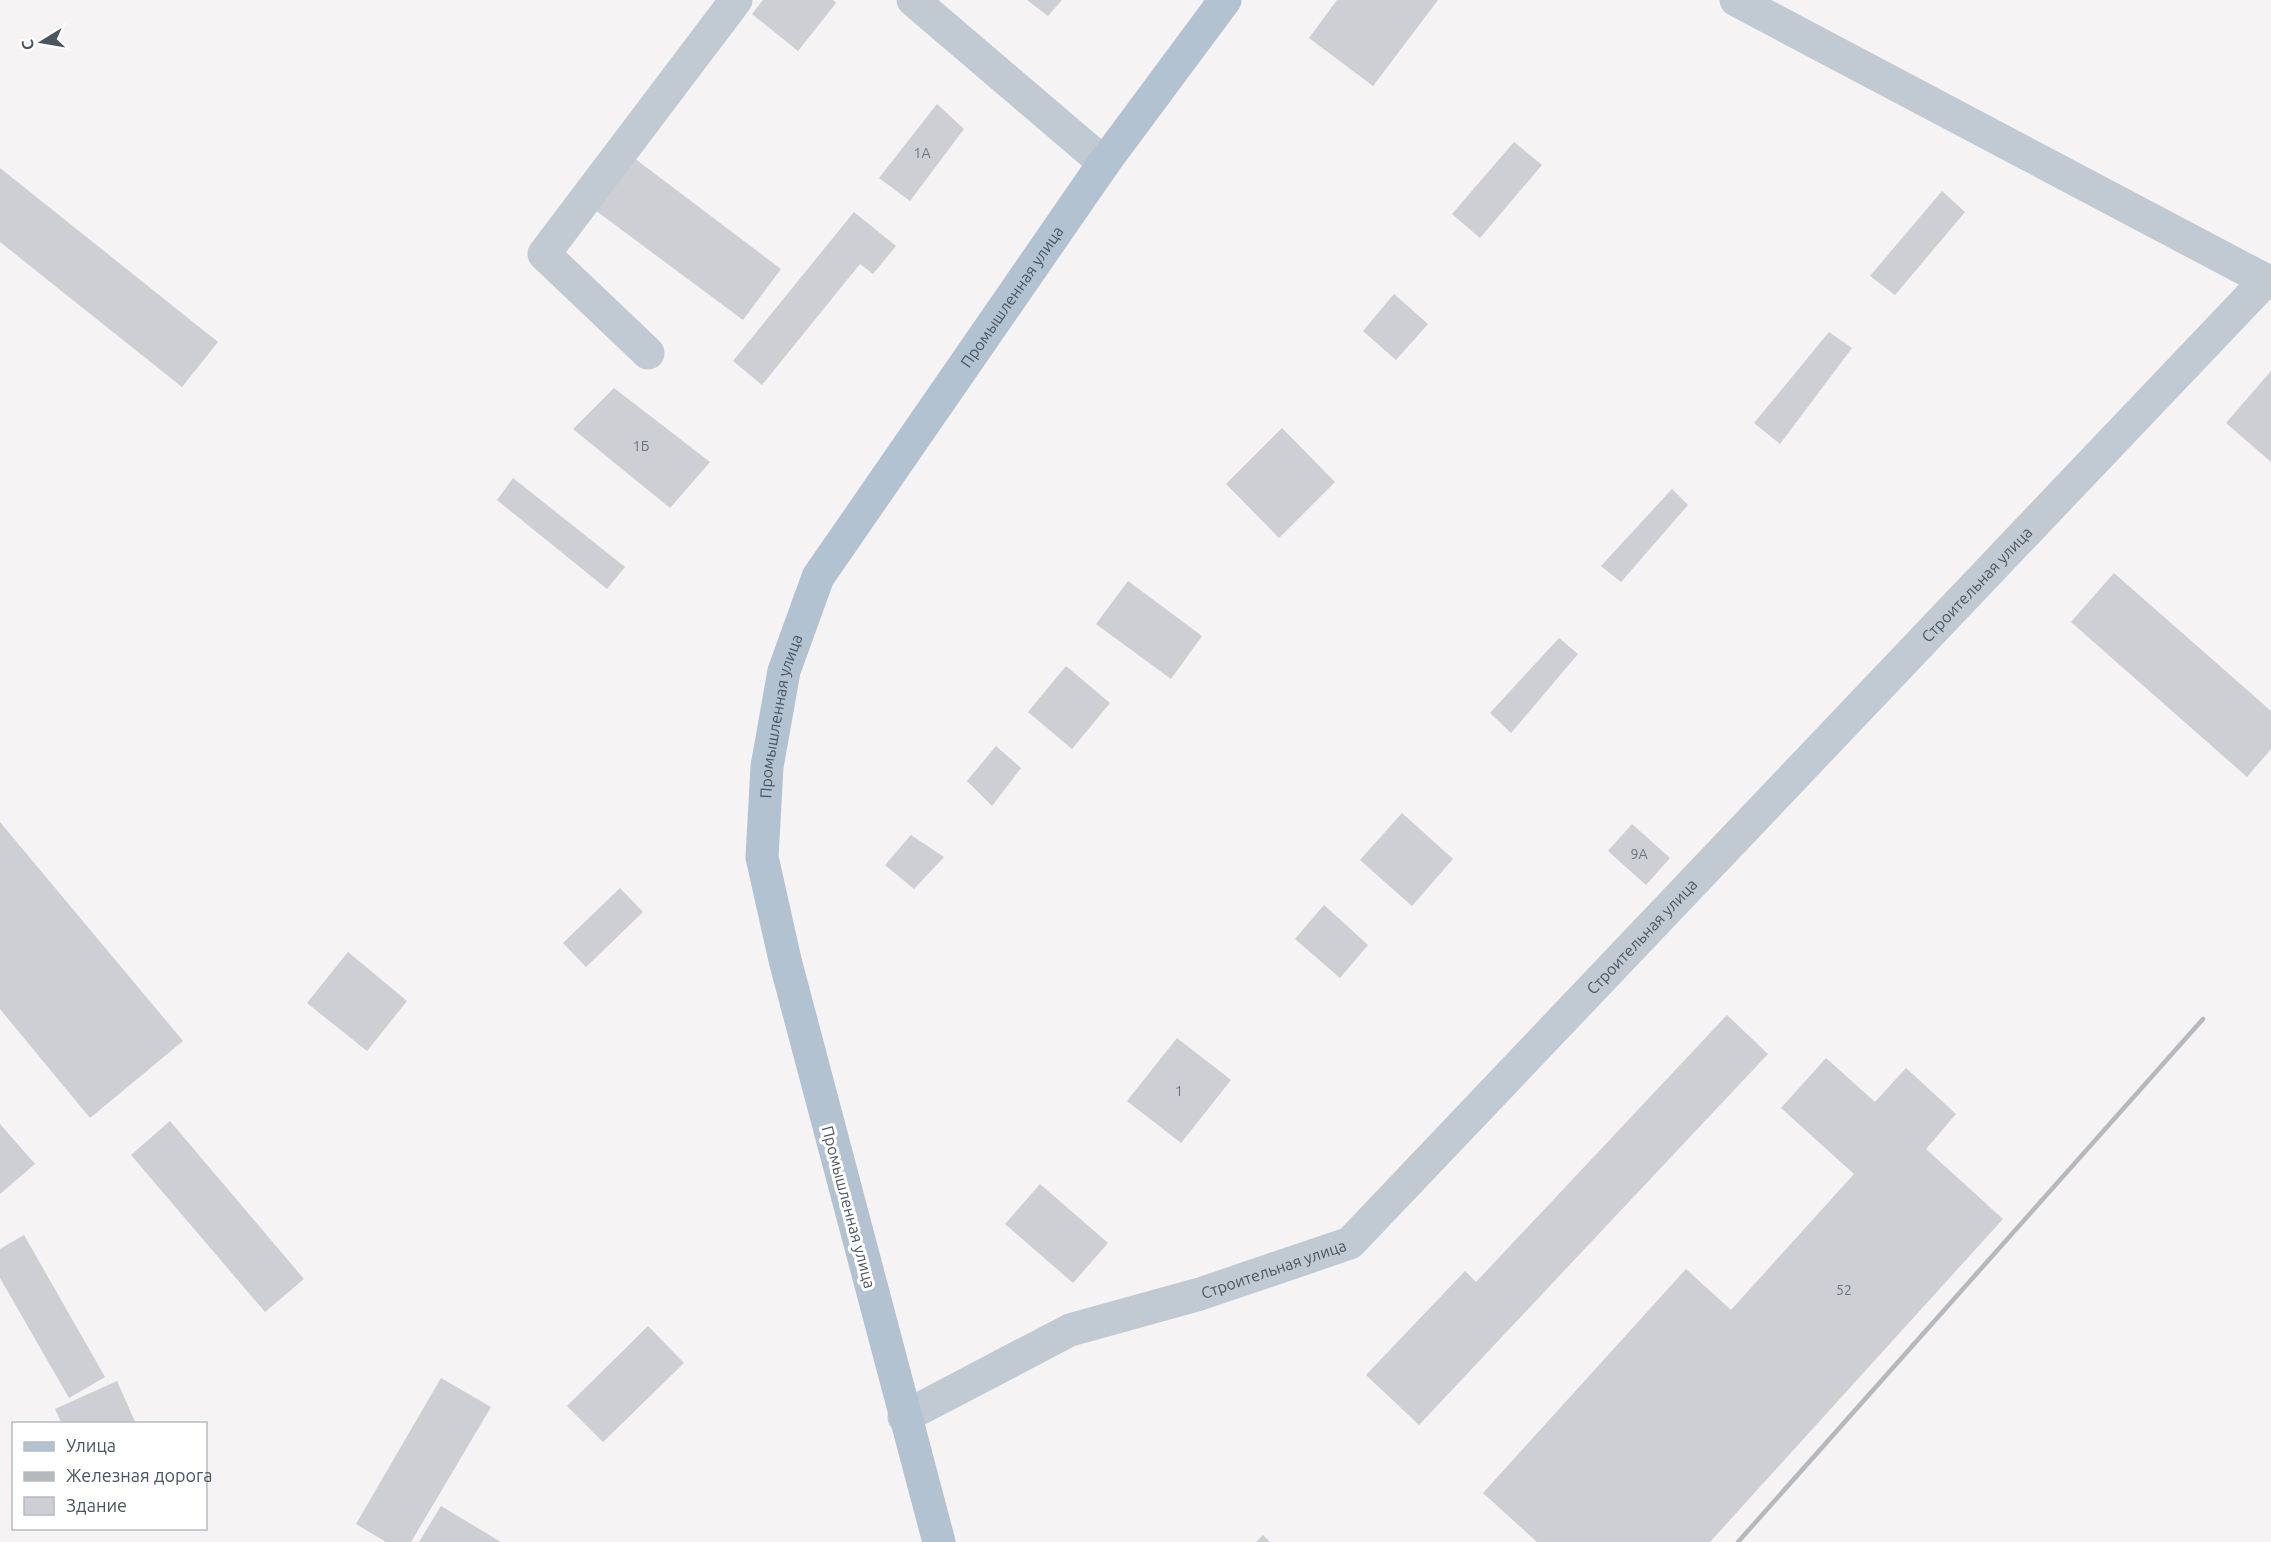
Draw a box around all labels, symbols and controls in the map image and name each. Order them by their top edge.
north arrow [12,12,72,72]
text: С [17,38,37,52]
house number: 1А [914,145,931,161]
street label: Промышленная улица [957,222,1067,371]
house number: 1Б [633,438,649,454]
street label: Строительная улица [1918,523,2036,646]
street label: Промышленная улица [756,632,806,799]
house number: 9А [1631,846,1648,862]
street label: Строительная улица [1583,875,1701,998]
house number: 1 [1175,1083,1183,1099]
street label: Промышленная улица [819,1124,879,1290]
street label: Строительная улица [1199,1236,1349,1302]
house number: 52 [1836,1282,1852,1298]
legend [12,1422,207,1530]
text: Улица [66,1435,116,1455]
text: Железная дорога [66,1465,213,1485]
text: Здание [66,1495,127,1515]

